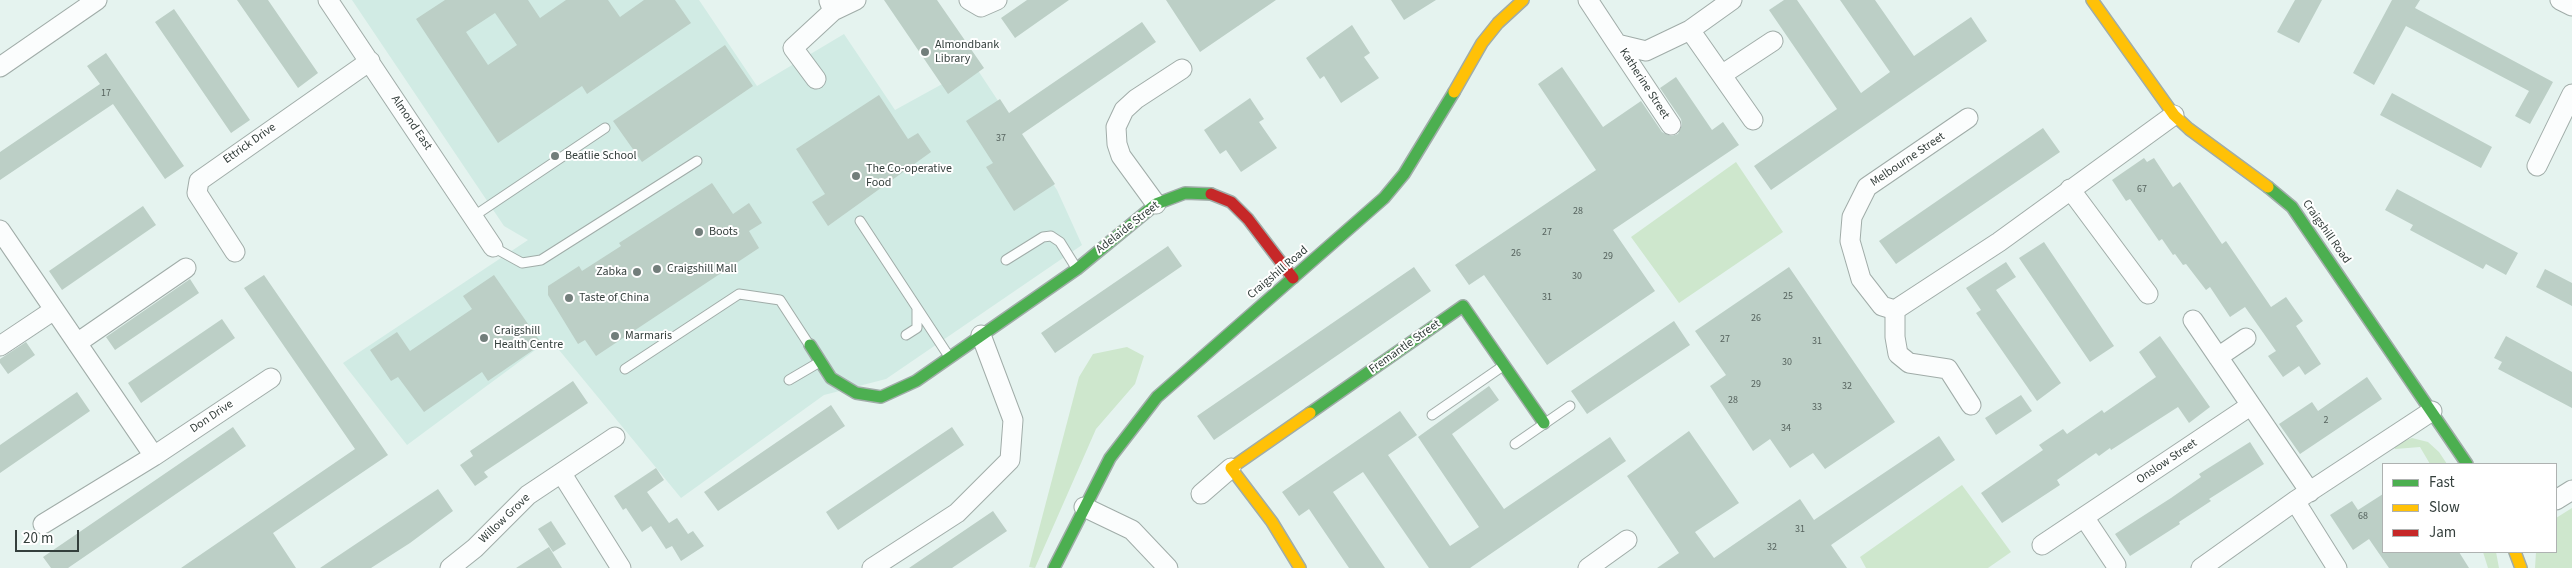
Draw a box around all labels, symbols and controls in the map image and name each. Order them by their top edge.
place label: Almondbank Library [935,38,999,66]
marker: Almondbank Library [919,46,931,58]
street label: Katherine Street [1616,46,1672,122]
house number: 17 [101,88,111,100]
street label: Almond East [387,93,435,153]
street label: Ettrick Drive [221,121,279,167]
street label: Melbourne Street [1868,130,1948,190]
house number: 37 [996,133,1006,145]
place label: Beatlie School [565,149,637,163]
marker: Beatlie School [549,150,561,162]
place label: The Co-operative Food [866,162,952,190]
marker: The Co-operative Food [850,170,862,182]
house number: 67 [2137,184,2147,196]
street label: Craigshill Road [2299,197,2353,267]
street label: Adelaide Street [1094,199,1162,257]
house number: 28 [1573,206,1583,218]
place label: Boots [709,225,738,239]
marker: Boots [693,226,705,238]
house number: 27 [1542,227,1552,239]
street label: Craigshill Road [1245,244,1311,302]
house number: 26 [1511,248,1521,260]
house number: 29 [1603,251,1613,263]
place label: Craigshill Mall [667,262,737,276]
marker: Craigshill Mall [651,263,663,275]
place label: Zabka [596,265,627,279]
marker: Zabka [631,266,643,278]
house number: 30 [1572,271,1582,283]
place label: Taste of China [579,291,649,305]
house number: 25 [1783,291,1793,303]
marker: Taste of China [563,292,575,304]
house number: 31 [1542,292,1552,304]
house number: 26 [1751,313,1761,325]
street label: Fremantle Street [1367,317,1443,377]
place label: Craigshill Health Centre [494,324,563,352]
place label: Marmaris [625,329,672,343]
marker: Marmaris [609,330,621,342]
marker: Craigshill Health Centre [478,332,490,344]
house number: 27 [1720,334,1730,346]
house number: 31 [1812,336,1822,348]
house number: 30 [1782,357,1792,369]
house number: 29 [1751,379,1761,391]
house number: 32 [1842,381,1852,393]
house number: 28 [1728,395,1738,407]
street label: Don Drive [188,397,236,437]
house number: 33 [1812,402,1822,414]
house number: 2 [2324,415,2328,427]
house number: 34 [1781,423,1791,435]
street label: Onslow Street [2134,436,2200,488]
legend [2382,463,2557,553]
text: Fast [2429,472,2455,493]
street label: Willow Grove [476,491,534,547]
text: Slow [2429,497,2460,518]
house number: 68 [2358,511,2368,523]
scale bar [18,520,81,552]
text: Jam [2429,522,2456,543]
house number: 31 [1795,524,1805,536]
text: 20 m [23,528,53,549]
house number: 32 [1767,542,1777,554]

